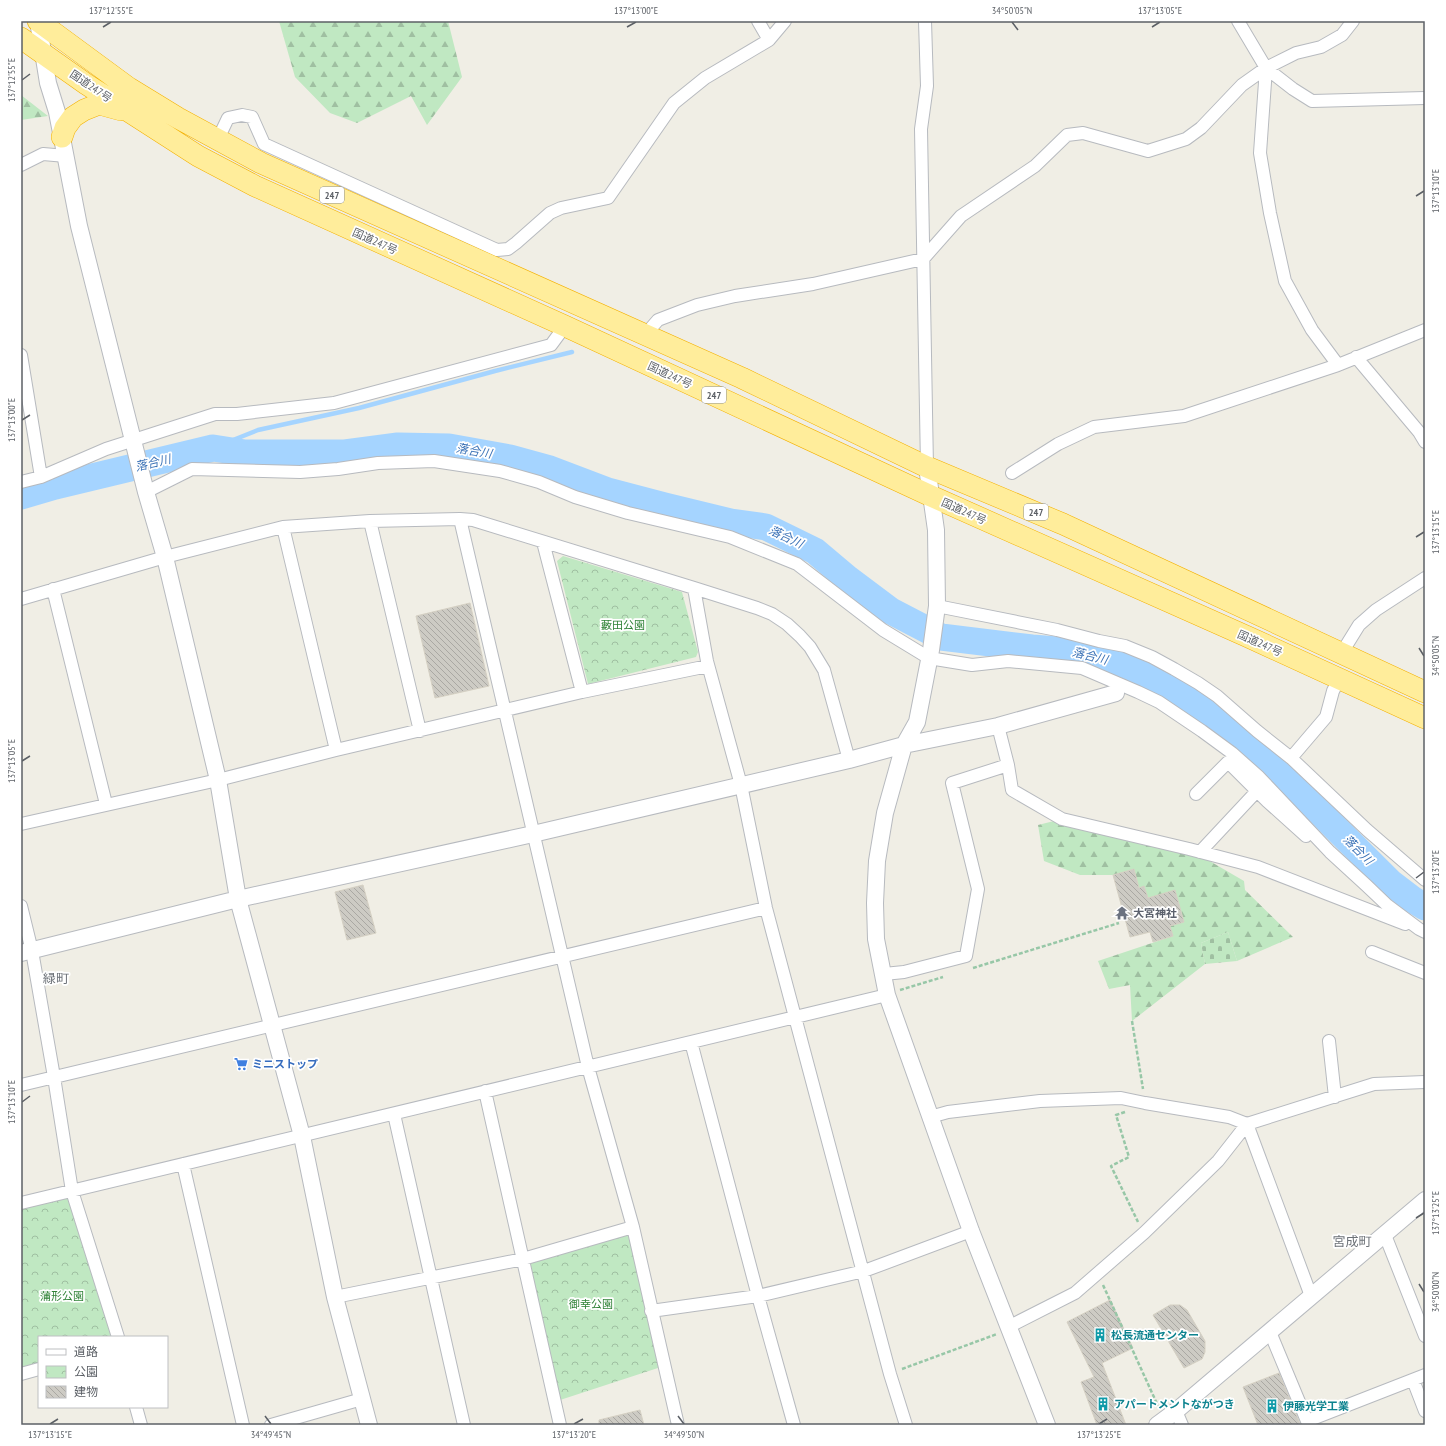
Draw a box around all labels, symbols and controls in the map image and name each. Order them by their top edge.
text: 137°12'55"E [89,4,133,17]
text: 137°13'00"E [614,4,658,17]
text: 34°50'05"N [992,4,1032,17]
text: 137°13'05"E [1138,4,1182,17]
text: 137°12'55"E [5,58,18,102]
street label: 国道247号 [67,67,115,105]
text: 137°13'10"E [1429,169,1442,213]
road number: 247 [320,187,344,203]
street label: 国道247号 [350,225,400,257]
street label: 国道247号 [645,359,695,391]
road number: 247 [702,387,726,403]
text: 137°13'00"E [5,398,18,442]
water label: 落合川 [455,440,495,461]
water label: 落合川 [134,451,174,474]
street label: 国道247号 [939,495,989,527]
road number: 247 [1024,504,1048,520]
text: 137°13'15"E [1429,510,1442,554]
water label: 落合川 [767,522,808,552]
park label: 藪田公園 [601,618,645,632]
street label: 国道247号 [1235,627,1285,659]
text: 34°50'05"N [1429,636,1442,676]
water label: 落合川 [1071,644,1111,668]
text: 137°13'05"E [5,739,18,783]
water label: 落合川 [1340,832,1378,869]
text: 137°13'20"E [1429,850,1442,894]
temple icon: 大宮神社 [1114,905,1130,921]
place label: 大宮神社 [1133,906,1177,920]
district label: 緑町 [43,970,69,987]
supermarket icon: ミニストップ [233,1056,249,1072]
place label: ミニストップ [252,1057,318,1071]
text: 137°13'10"E [5,1080,18,1124]
text: 137°13'25"E [1429,1191,1442,1235]
district label: 宮成町 [1332,1233,1372,1250]
text: 34°50'00"N [1429,1272,1442,1312]
park label: 蒲形公園 [40,1289,84,1303]
park label: 御幸公園 [568,1297,613,1311]
building icon: 松長流通センター [1092,1327,1108,1343]
place label: 松長流通センター [1111,1328,1199,1342]
legend [38,1336,168,1408]
text: 道路 [74,1344,98,1359]
text: 公園 [74,1364,98,1379]
text: 建物 [74,1384,98,1399]
building icon: アパートメントながつき [1095,1396,1111,1412]
place label: アパートメントながつき [1114,1397,1235,1411]
building icon: 伊藤光学工業 [1264,1398,1280,1414]
place label: 伊藤光学工業 [1283,1399,1349,1413]
text: 137°13'15"E [28,1428,72,1441]
text: 34°49'45"N [251,1428,291,1441]
text: 137°13'20"E [552,1428,596,1441]
text: 34°49'50"N [664,1428,704,1441]
text: 137°13'25"E [1077,1428,1121,1441]

